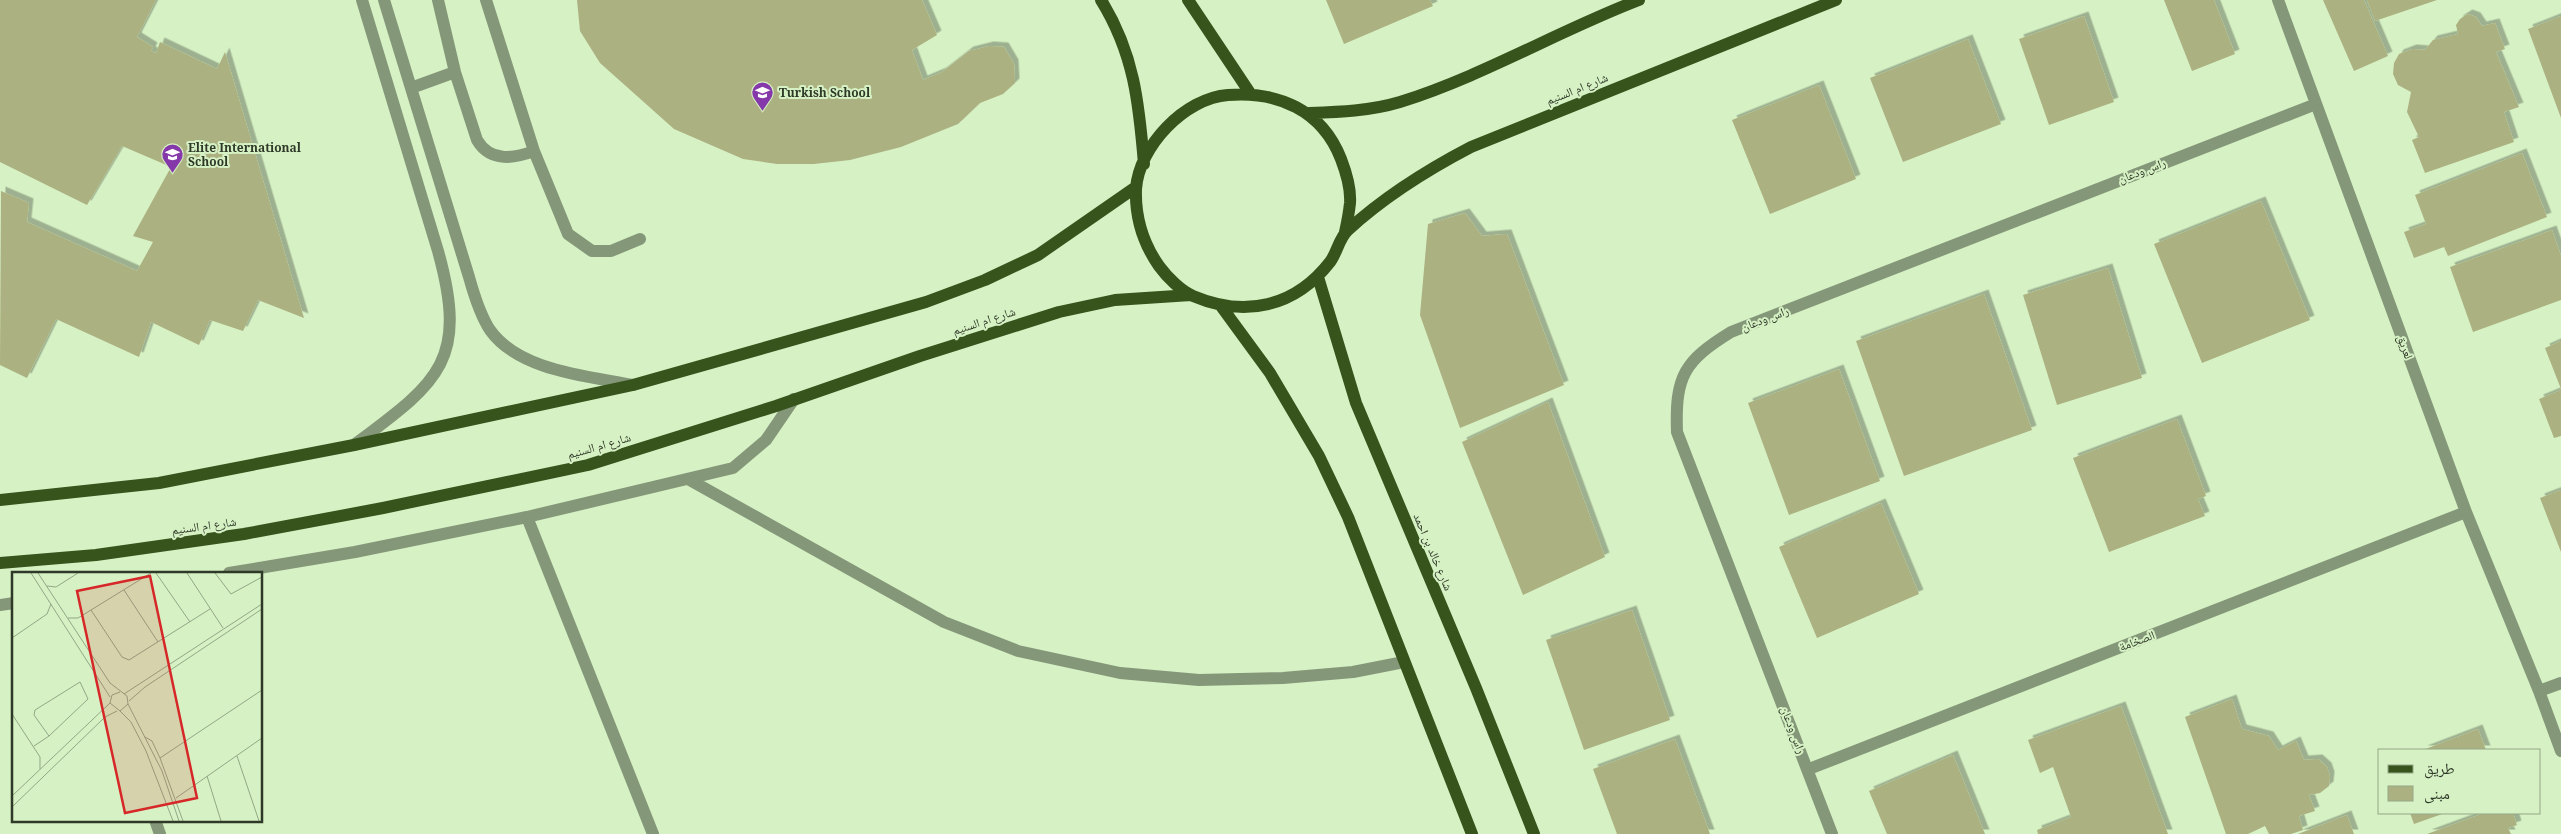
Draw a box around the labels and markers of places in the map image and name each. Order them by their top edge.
school or university icon: Turkish School [751,81,775,112]
place label: Turkish School [779,84,871,101]
place label: Elite International School [188,139,302,170]
school or university icon: Elite International School [160,143,184,174]

